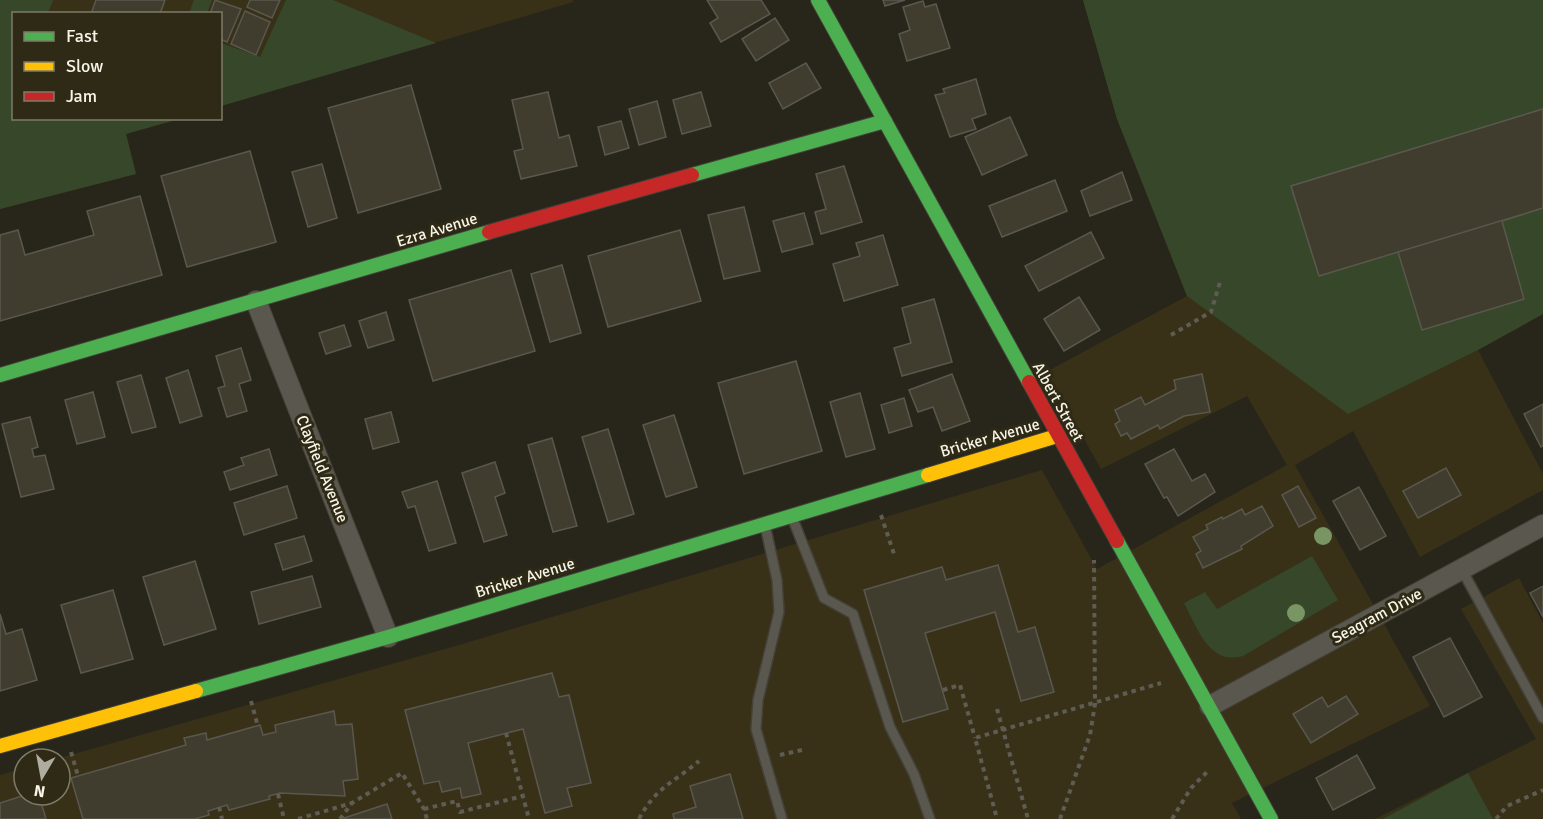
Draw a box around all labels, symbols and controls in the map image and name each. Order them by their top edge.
legend [12,12,222,120]
text: Fast [66,25,98,47]
text: Slow [66,55,103,77]
text: Jam [66,85,97,107]
street label: Ezra Avenue [394,208,480,252]
street label: Albert Street [1028,359,1088,446]
street label: Clayfield Avenue [291,412,353,526]
street label: Bricker Avenue [938,414,1042,462]
street label: Bricker Avenue [473,553,577,603]
street label: Seagram Drive [1328,584,1426,648]
north arrow [12,747,72,807]
text: N [32,780,47,802]

